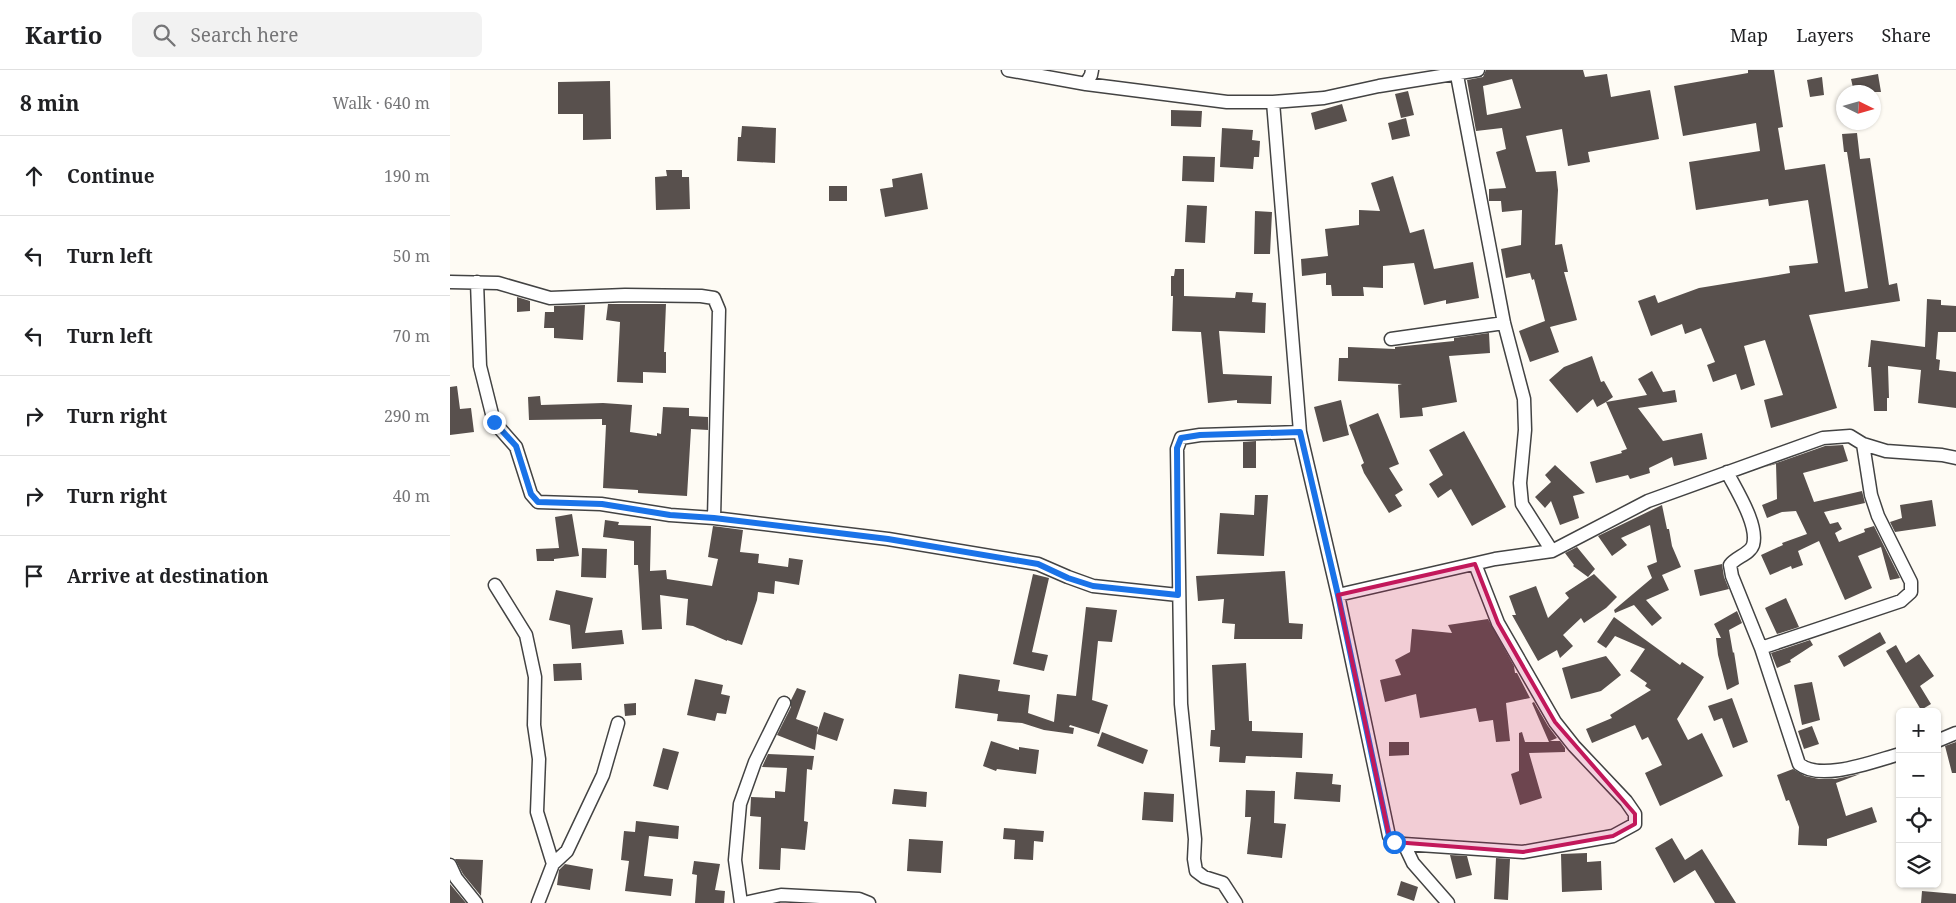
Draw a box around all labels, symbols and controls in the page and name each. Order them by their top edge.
search box [132,12,482,57]
text: Kartio [25,18,102,51]
icon: search [150,21,178,49]
text: Search here [190,22,298,48]
text: Map [1730,23,1768,47]
text: Layers [1796,23,1854,47]
text: Share [1882,23,1931,47]
north arrow [1836,85,1881,130]
text: 8 min [20,89,79,117]
text: Walk · 640 m [333,92,430,114]
icon: ahead [20,162,48,190]
text: Continue [67,163,155,189]
text: 190 m [384,165,430,187]
icon: left [20,242,48,270]
text: Turn left [67,243,153,269]
text: 50 m [393,245,430,267]
icon: left [20,322,48,350]
text: Turn left [67,323,153,349]
text: 70 m [393,325,430,347]
icon: right [20,402,48,430]
text: Turn right [67,403,167,429]
text: 290 m [384,405,430,427]
route end [483,411,506,434]
icon: right [20,482,48,510]
text: Turn right [67,483,167,509]
text: 40 m [393,485,430,507]
icon: arrive [20,562,48,590]
text: Arrive at destination [67,563,269,589]
map controls [1896,708,1941,888]
button: + [1896,708,1941,753]
button: − [1896,753,1941,798]
button: locate [1896,798,1941,843]
route start [1383,831,1406,854]
button: layers [1896,843,1941,888]

